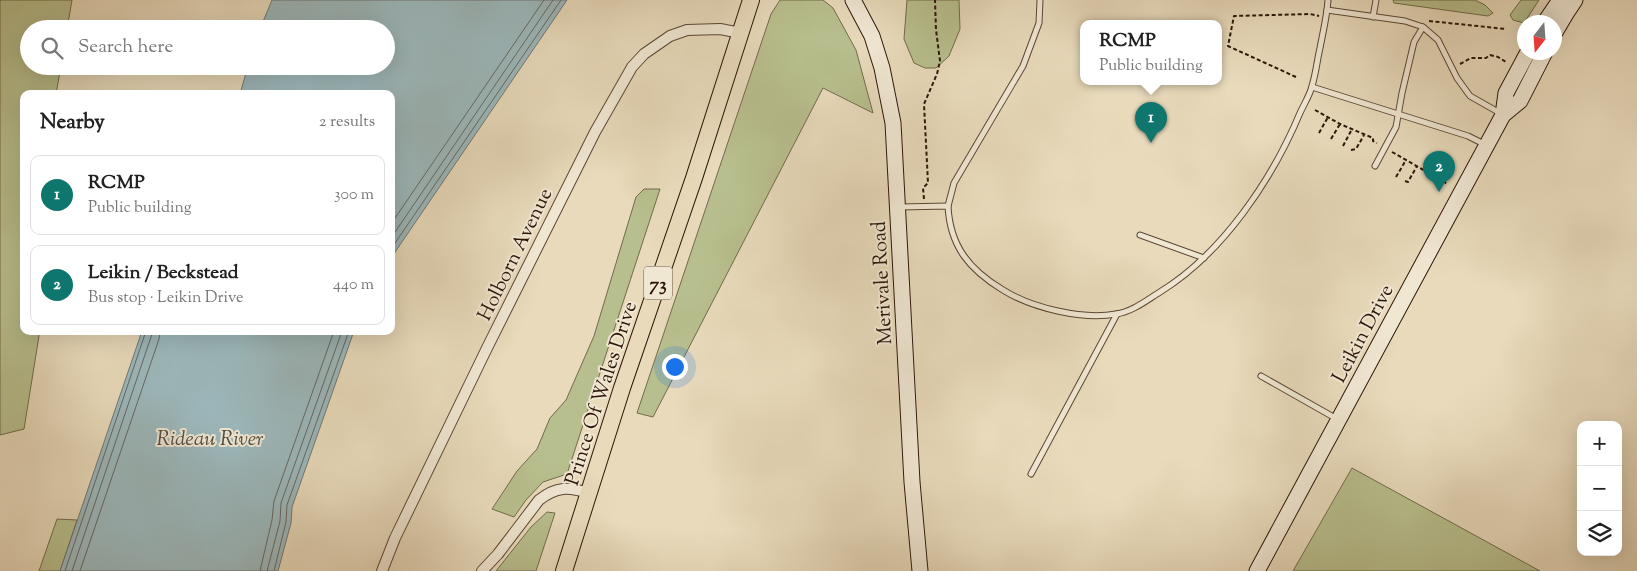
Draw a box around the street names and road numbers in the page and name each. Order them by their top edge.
street label: Holborn Avenue [472,184,561,326]
street label: Merivale Road [866,220,901,346]
road number: 73 [644,266,672,300]
street label: Leikin Drive [1326,280,1402,389]
street label: Prince Of Wales Drive [559,298,646,489]

